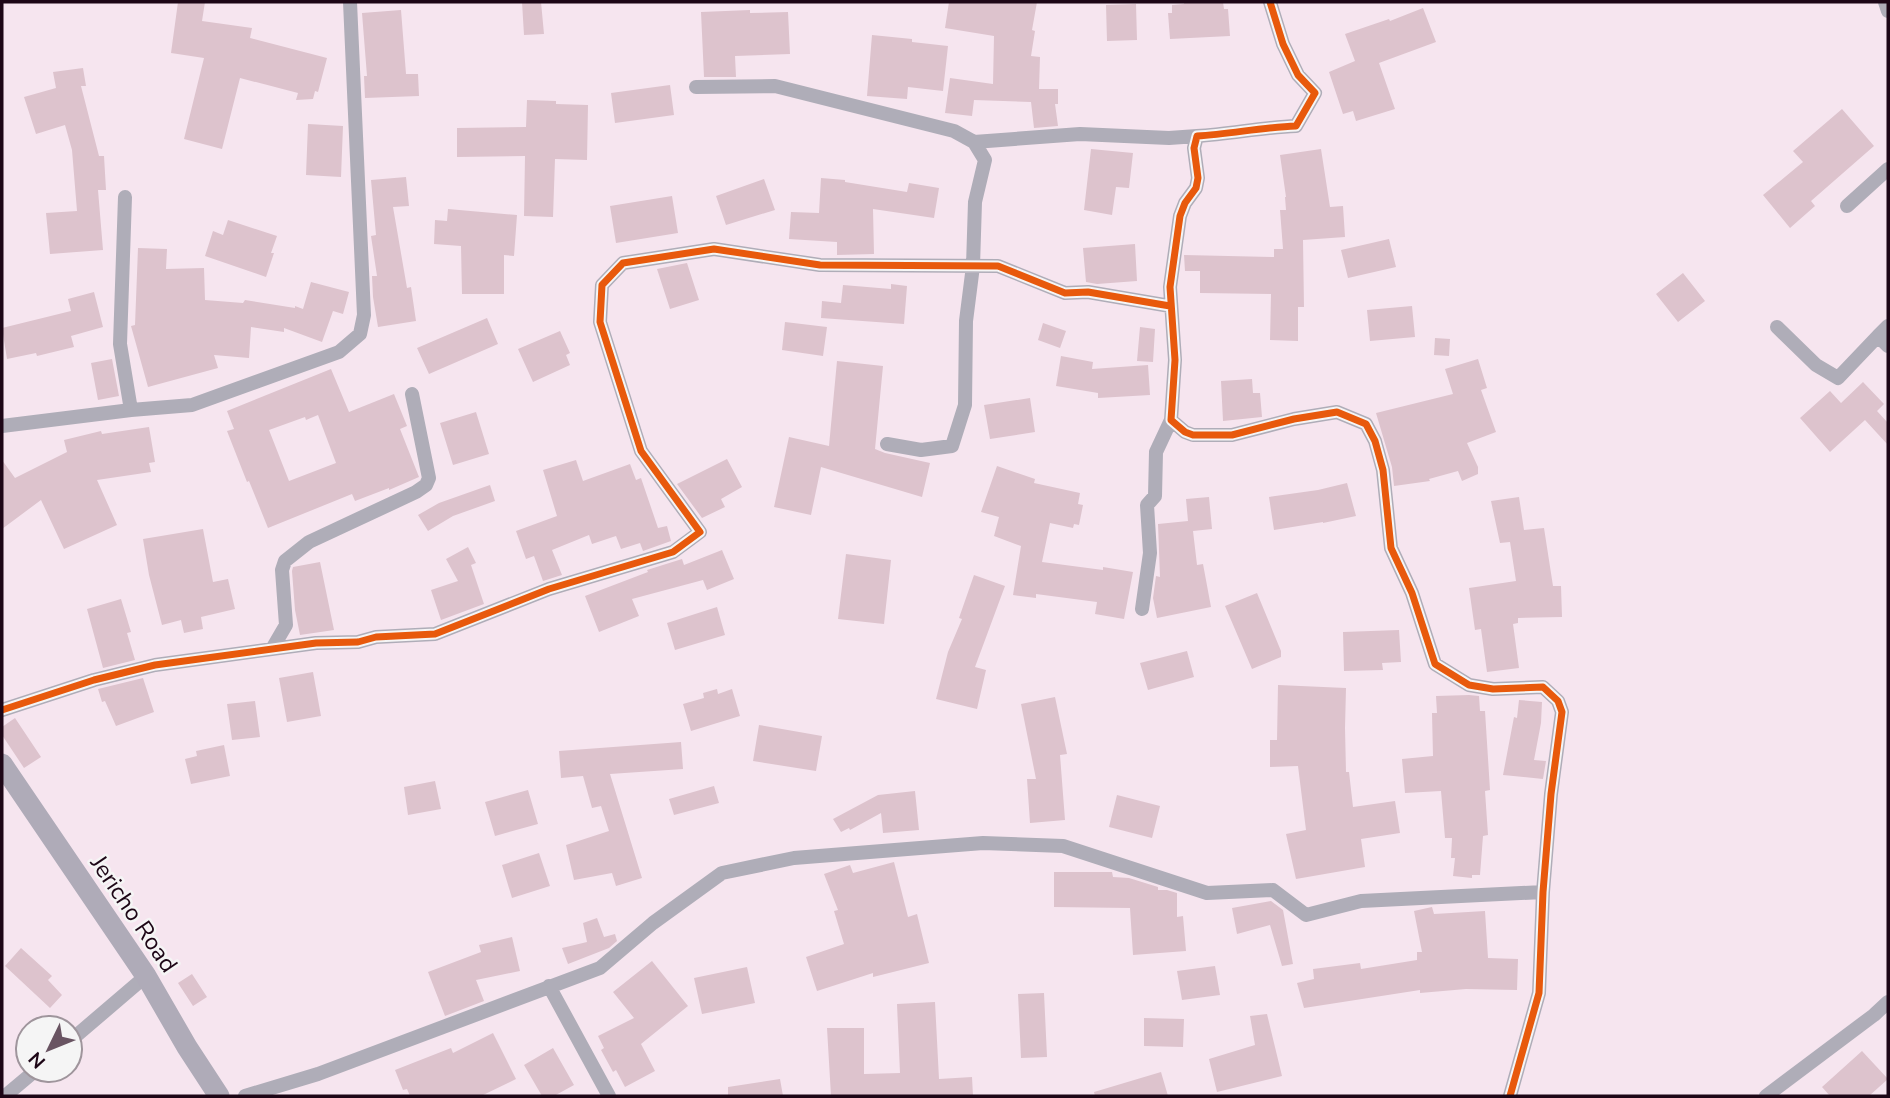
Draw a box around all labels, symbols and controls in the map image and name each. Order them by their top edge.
street label: Jericho Road [82,848,185,979]
north arrow [14,1014,84,1084]
text: N [23,1046,52,1074]

